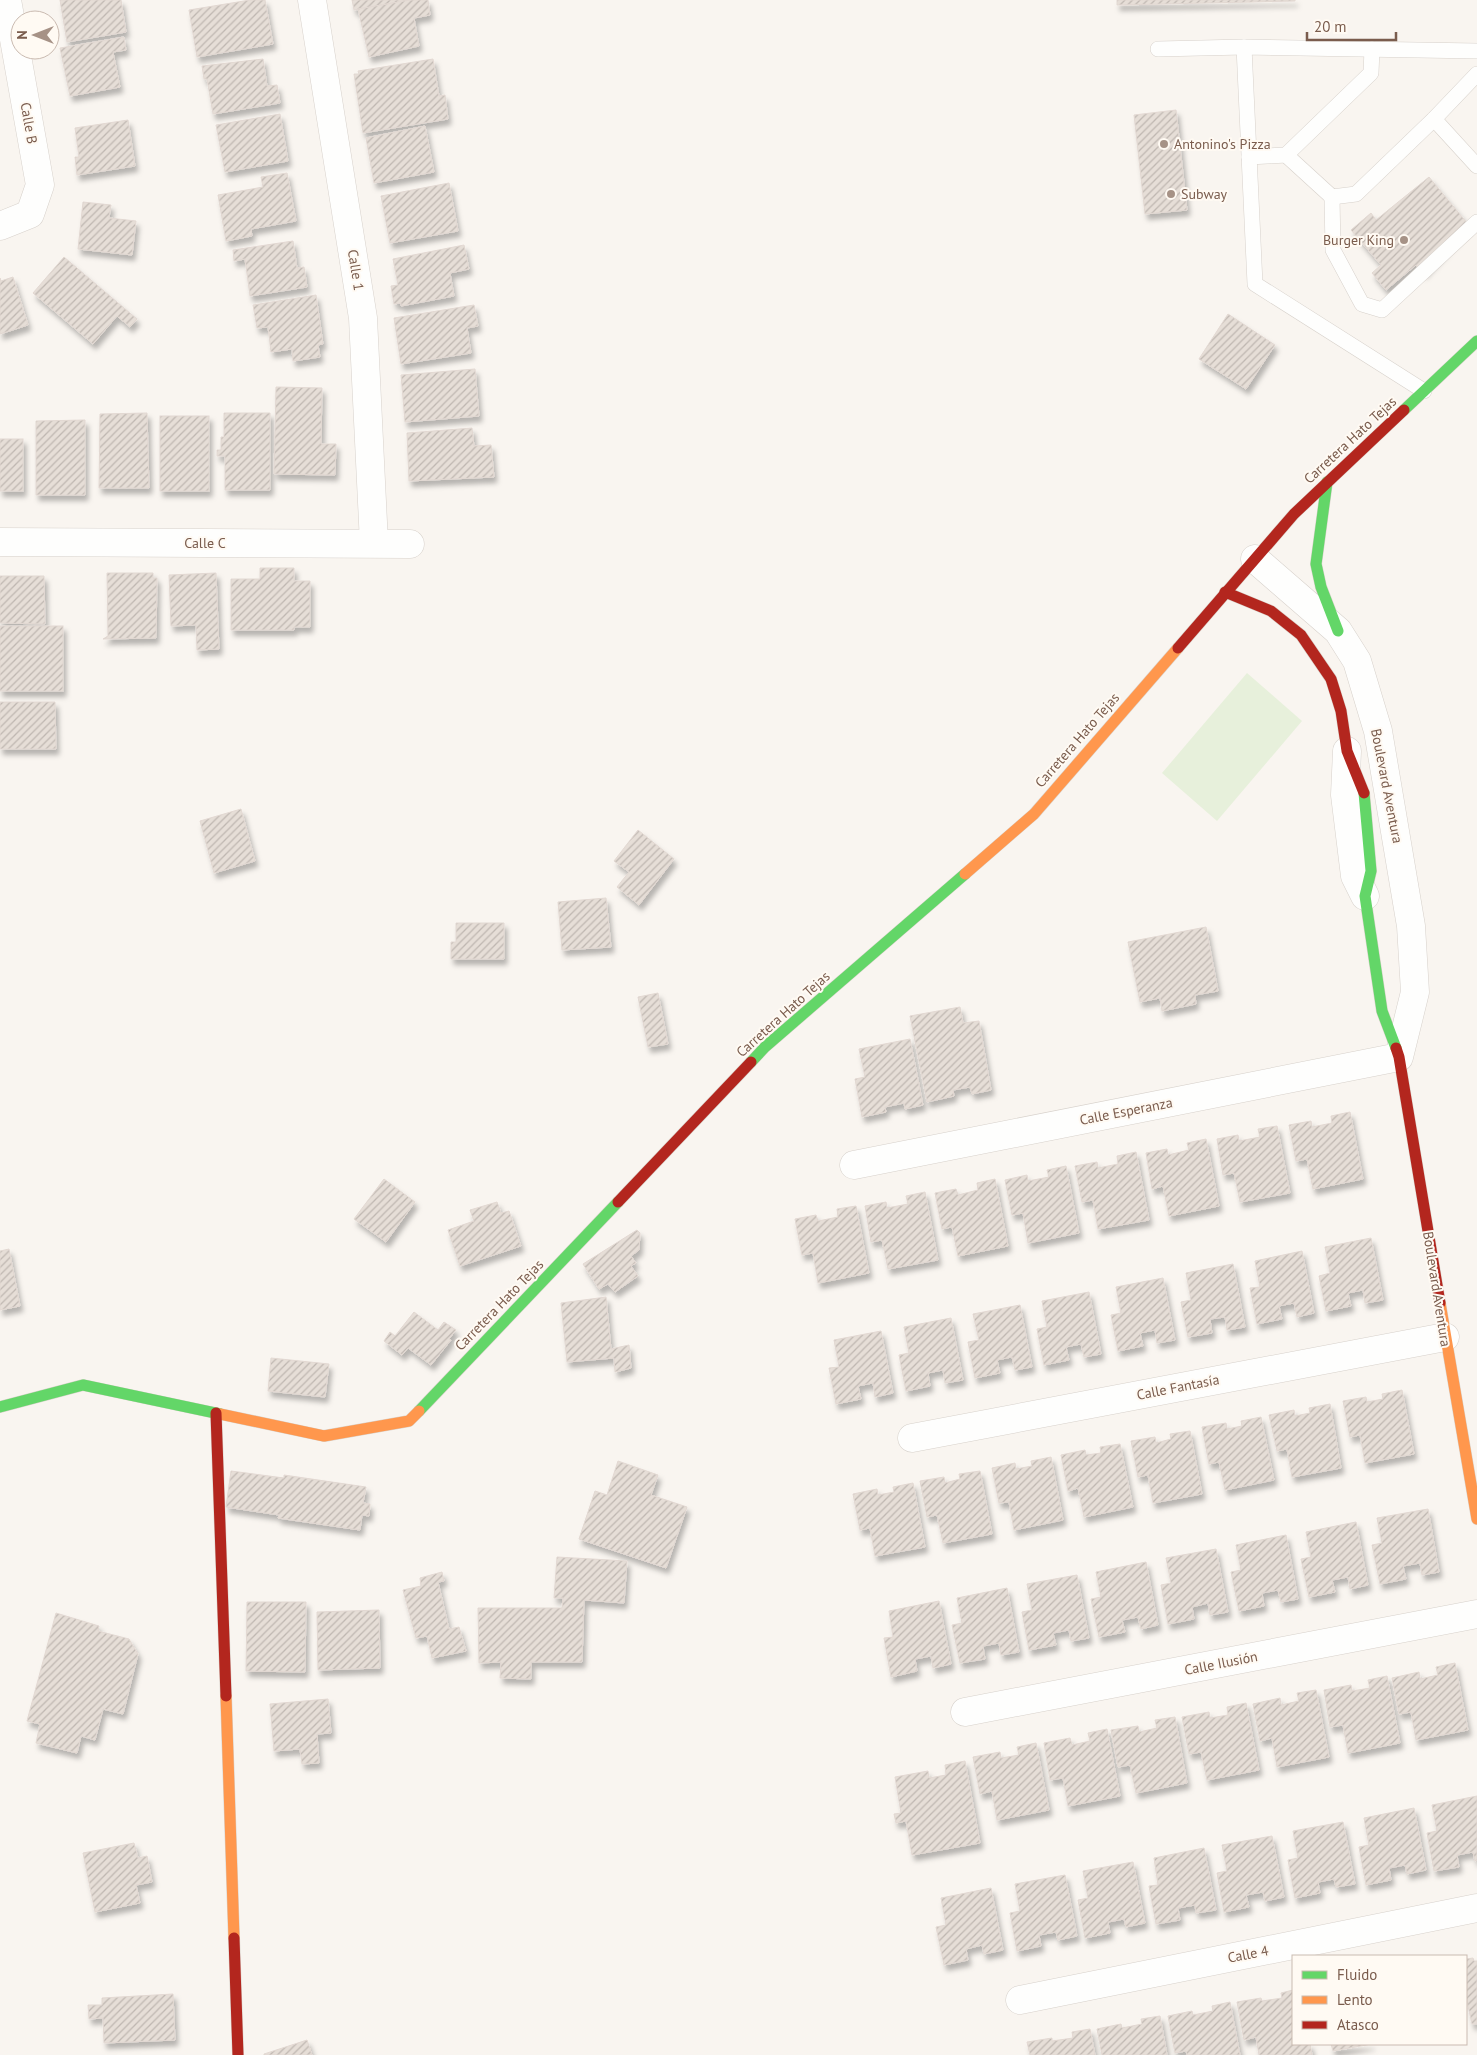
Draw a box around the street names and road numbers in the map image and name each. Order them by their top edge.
street label: Calle B [16,101,42,145]
street label: Calle 1 [344,248,368,292]
street label: Carretera Hato Tejas [1300,392,1400,487]
street label: Calle C [184,534,226,552]
street label: Carretera Hato Tejas [1031,689,1123,791]
street label: Boulevard Aventura [1367,727,1407,845]
street label: Carretera Hato Tejas [732,967,834,1061]
street label: Calle Esperanza [1078,1093,1174,1129]
street label: Boulevard Aventura [1419,1230,1455,1348]
street label: Carretera Hato Tejas [451,1256,547,1354]
street label: Calle Fantasía [1135,1370,1221,1404]
street label: Calle Ilusión [1183,1647,1259,1679]
street label: Calle 4 [1226,1941,1270,1967]

